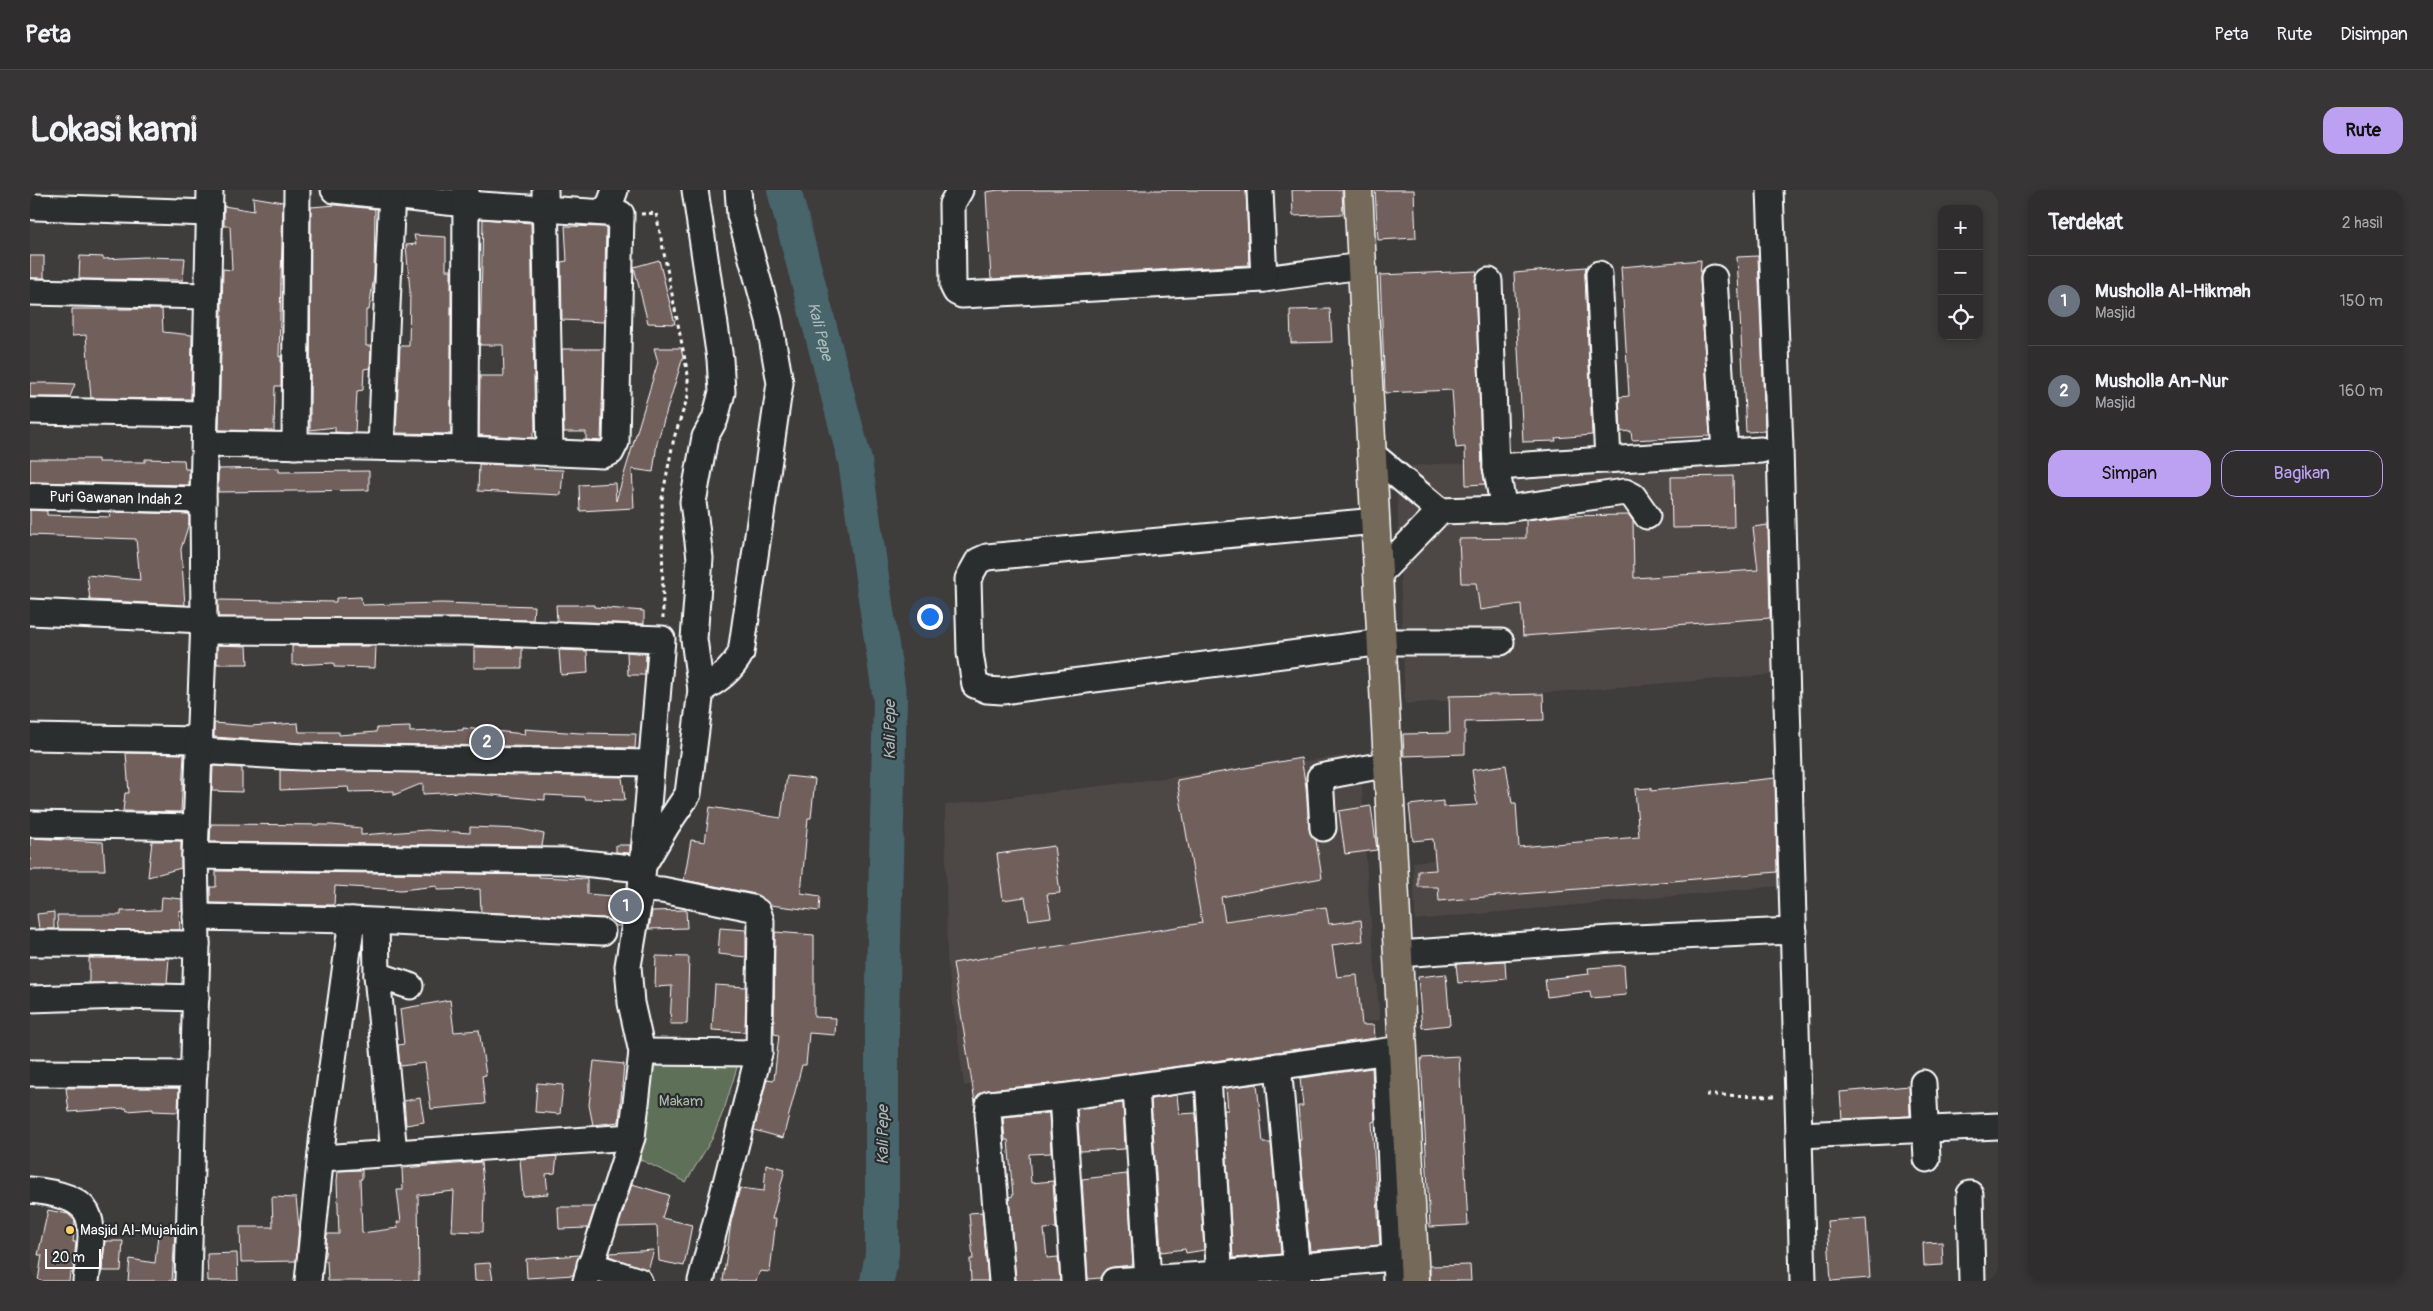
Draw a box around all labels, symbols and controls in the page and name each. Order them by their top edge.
text: Peta [25,20,71,49]
text: Peta [2214,23,2249,46]
text: Rute [2277,23,2312,46]
text: Disimpan [2340,23,2408,46]
button: Rute [2323,107,2403,154]
text: Lokasi kami [30,108,197,152]
map controls [1938,205,1983,340]
button: + [1938,205,1983,250]
text: Terdekat [2048,209,2123,236]
text: 2 hasil [2342,213,2383,233]
button: − [1938,250,1983,295]
text: Musholla Al-Hikmah [2095,279,2251,303]
text: 1 [2061,291,2067,311]
text: 150 m [2339,291,2383,311]
button: locate [1938,295,1983,340]
water label: Kali Pepe [803,300,838,365]
text: Masjid [2095,303,2135,323]
text: Musholla An-Nur [2095,369,2228,393]
text: 2 [2060,381,2068,401]
text: 160 m [2339,381,2383,401]
text: Masjid [2095,393,2135,413]
button: Simpan [2048,450,2211,497]
button: Bagikan [2221,450,2383,497]
street label: Puri Gawanan Indah 2 [49,487,183,510]
your location [917,604,943,630]
water label: Kali Pepe [880,698,900,760]
pin: 2 [471,723,503,761]
pin: 1 [610,887,642,925]
park label: Makam [659,1092,703,1111]
water label: Kali Pepe [873,1103,893,1165]
place label: Masjid Al-Mujahidin [80,1221,198,1240]
marker: Masjid Al-Mujahidin [64,1224,76,1236]
scale bar [45,1246,101,1269]
text: 20 m [52,1249,85,1266]

